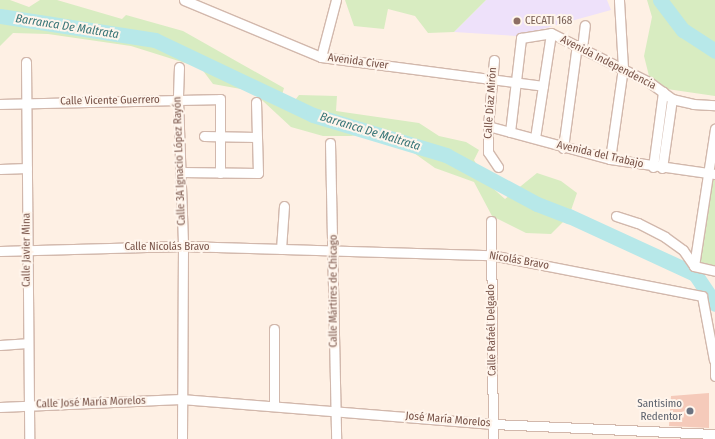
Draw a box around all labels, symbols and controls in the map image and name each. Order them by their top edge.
water label: Barranca De Maltrata [14,12,120,42]
place label: CECATI 168 [525,14,572,28]
marker: CECATI 168 [512,16,522,26]
street label: Avenida Independencia [558,33,658,93]
street label: Avenida Civer [327,51,389,73]
street label: Calle Díaz Mirón [482,67,500,139]
street label: Calle Vicente Guerrero [60,94,160,108]
street label: Calle 3A Ignacio López Rayón [171,96,189,226]
water label: Barranca De Maltrata [318,110,422,154]
street label: Avenida del Trabajo [555,139,645,171]
street label: Calle Javier Mina [20,213,34,287]
street label: Calle Mártires de Chicago [327,235,341,347]
street label: Calle Nicolás Bravo [124,240,210,254]
street label: Nicolás Bravo [488,249,550,273]
street label: Calle Rafaél Delgado [485,284,499,376]
street label: Calle José María Morelos [36,394,146,412]
place label: Santisimo Redentor [637,398,682,424]
marker: Santisimo Redentor [685,406,695,416]
street label: José María Morelos [405,410,491,430]

